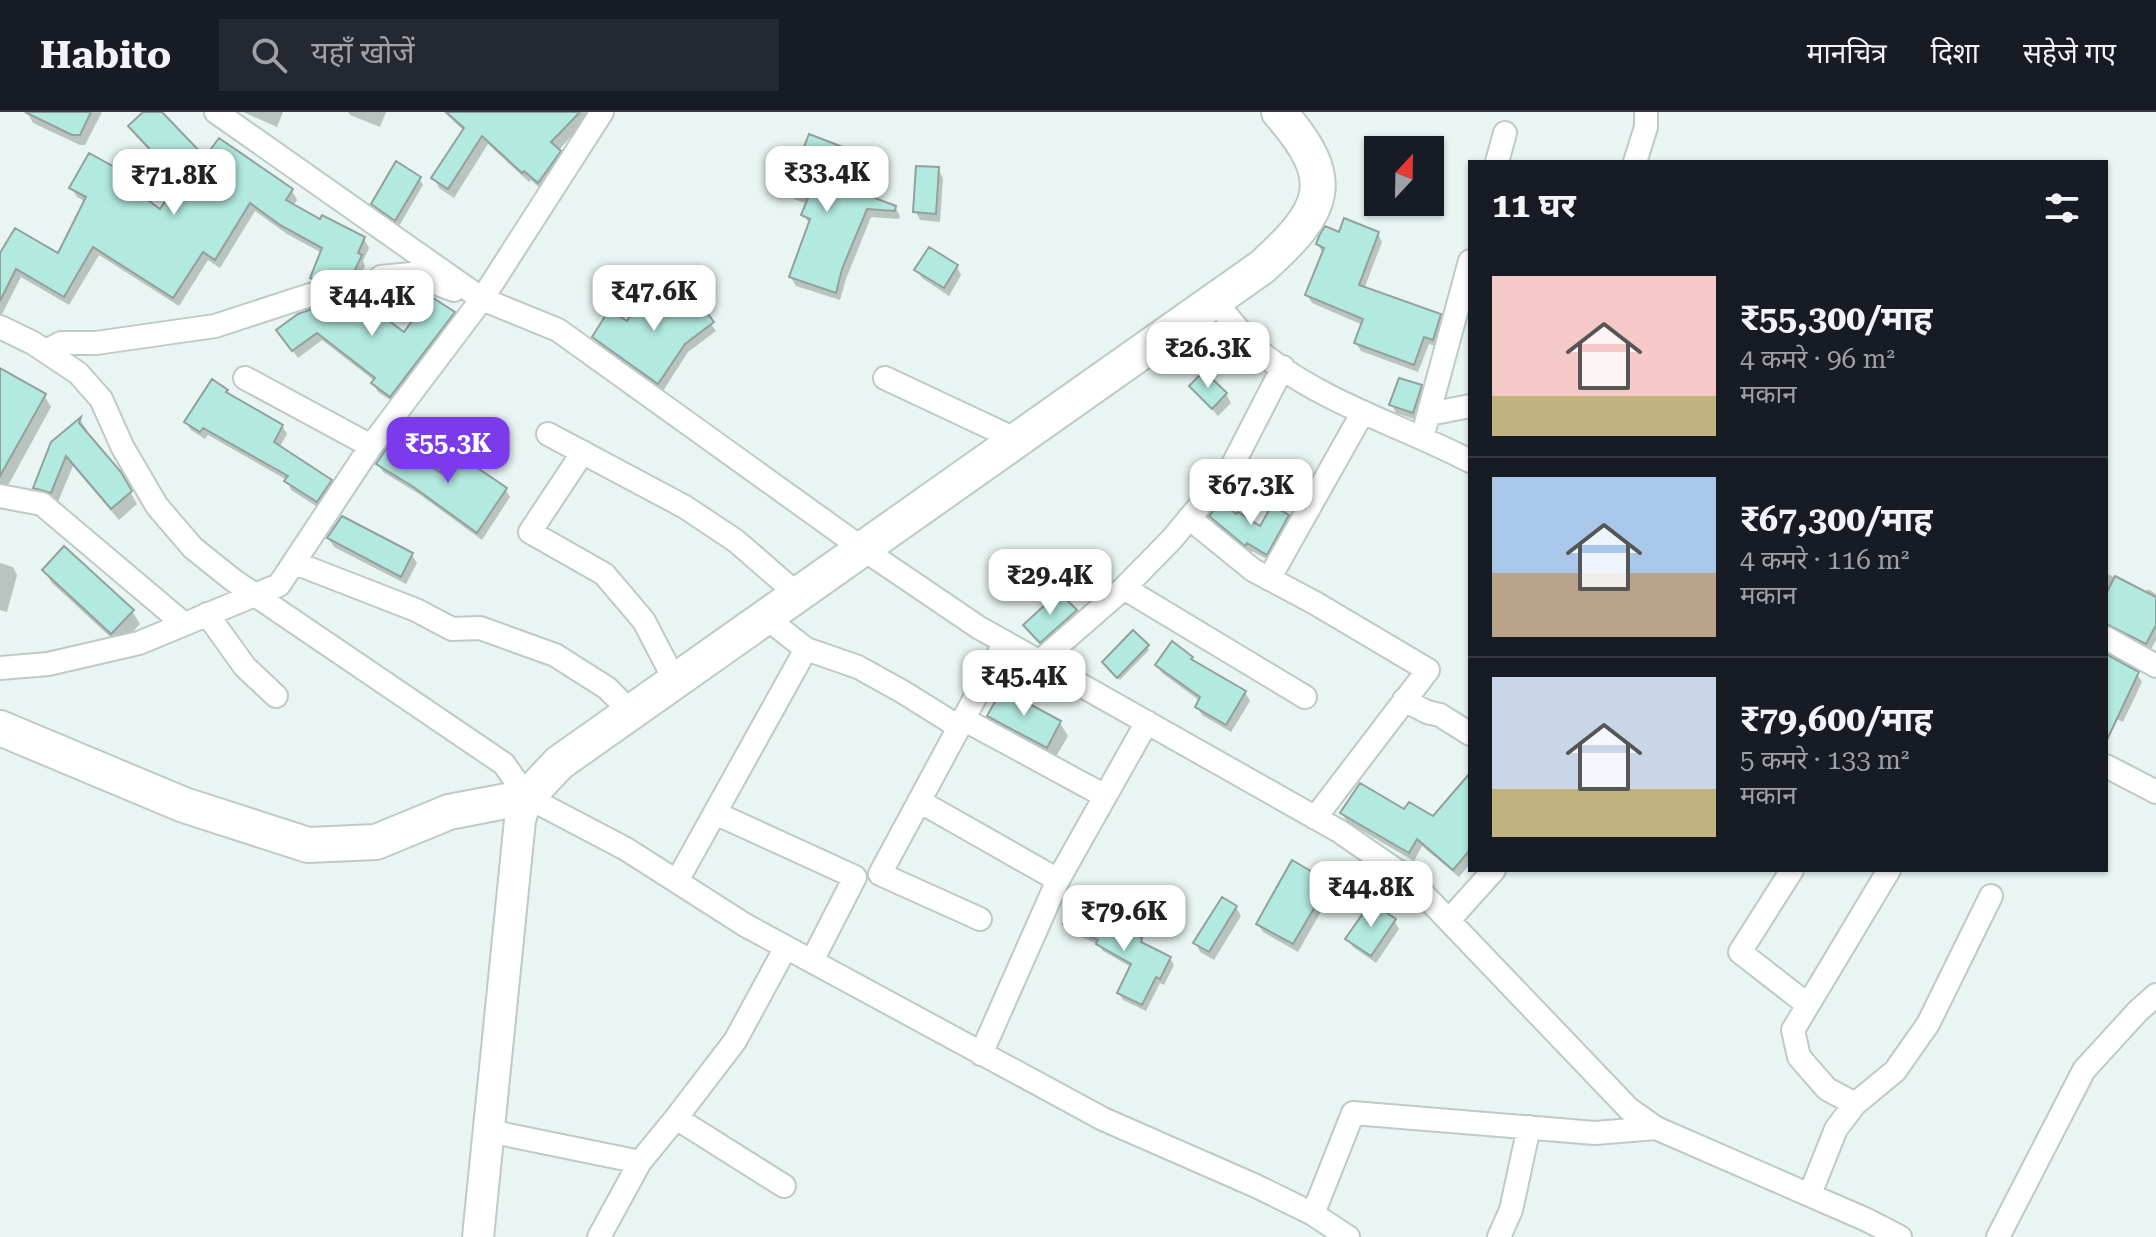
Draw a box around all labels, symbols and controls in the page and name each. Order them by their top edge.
search box [219,19,779,91]
text: Habito [40,33,171,77]
icon: search [247,33,291,77]
text: यहाँ खोजें [311,35,415,70]
text: मानचित्र [1807,37,1887,70]
text: दिशा [1931,37,1979,70]
text: सहेजे गए [2023,37,2116,70]
north arrow [1364,136,1444,216]
map controls [1364,136,1444,216]
pin: ₹33.4K [762,146,892,214]
pin: ₹71.8K [109,149,239,217]
text: ₹33.4K [784,157,870,187]
text: ₹71.8K [131,160,217,190]
text: 11 घर [1492,185,1576,225]
icon: filters [2040,186,2084,230]
pin: ₹47.6K [589,265,719,333]
pin: ₹44.4K [307,270,437,338]
text: ₹47.6K [611,276,697,306]
text: ₹44.4K [329,281,415,311]
text: ₹55,300/माह [1740,298,1932,338]
icon: home [1556,308,1652,404]
pin: ₹26.3K [1143,322,1273,390]
text: ₹26.3K [1165,333,1251,363]
text: 4 कमरे · 96 m² [1740,344,1895,374]
text: मकान [1740,379,1797,409]
pin: ₹55.3K [383,417,513,485]
text: ₹55.3K [405,428,491,458]
pin: ₹67.3K [1186,459,1316,527]
text: ₹67.3K [1208,470,1294,500]
text: ₹67,300/माह [1740,499,1932,539]
icon: home [1556,509,1652,605]
text: 4 कमरे · 116 m² [1740,545,1909,575]
pin: ₹29.4K [985,549,1115,617]
text: ₹29.4K [1007,560,1093,590]
text: मकान [1740,580,1797,610]
pin: ₹45.4K [959,650,1089,718]
text: ₹45.4K [981,661,1067,691]
text: ₹79,600/माह [1740,699,1932,739]
icon: home [1556,709,1652,805]
text: 5 कमरे · 133 m² [1740,745,1909,775]
text: मकान [1740,780,1797,810]
pin: ₹44.8K [1306,861,1436,929]
text: ₹44.8K [1328,872,1414,902]
pin: ₹79.6K [1059,885,1189,953]
text: ₹79.6K [1081,896,1167,926]

